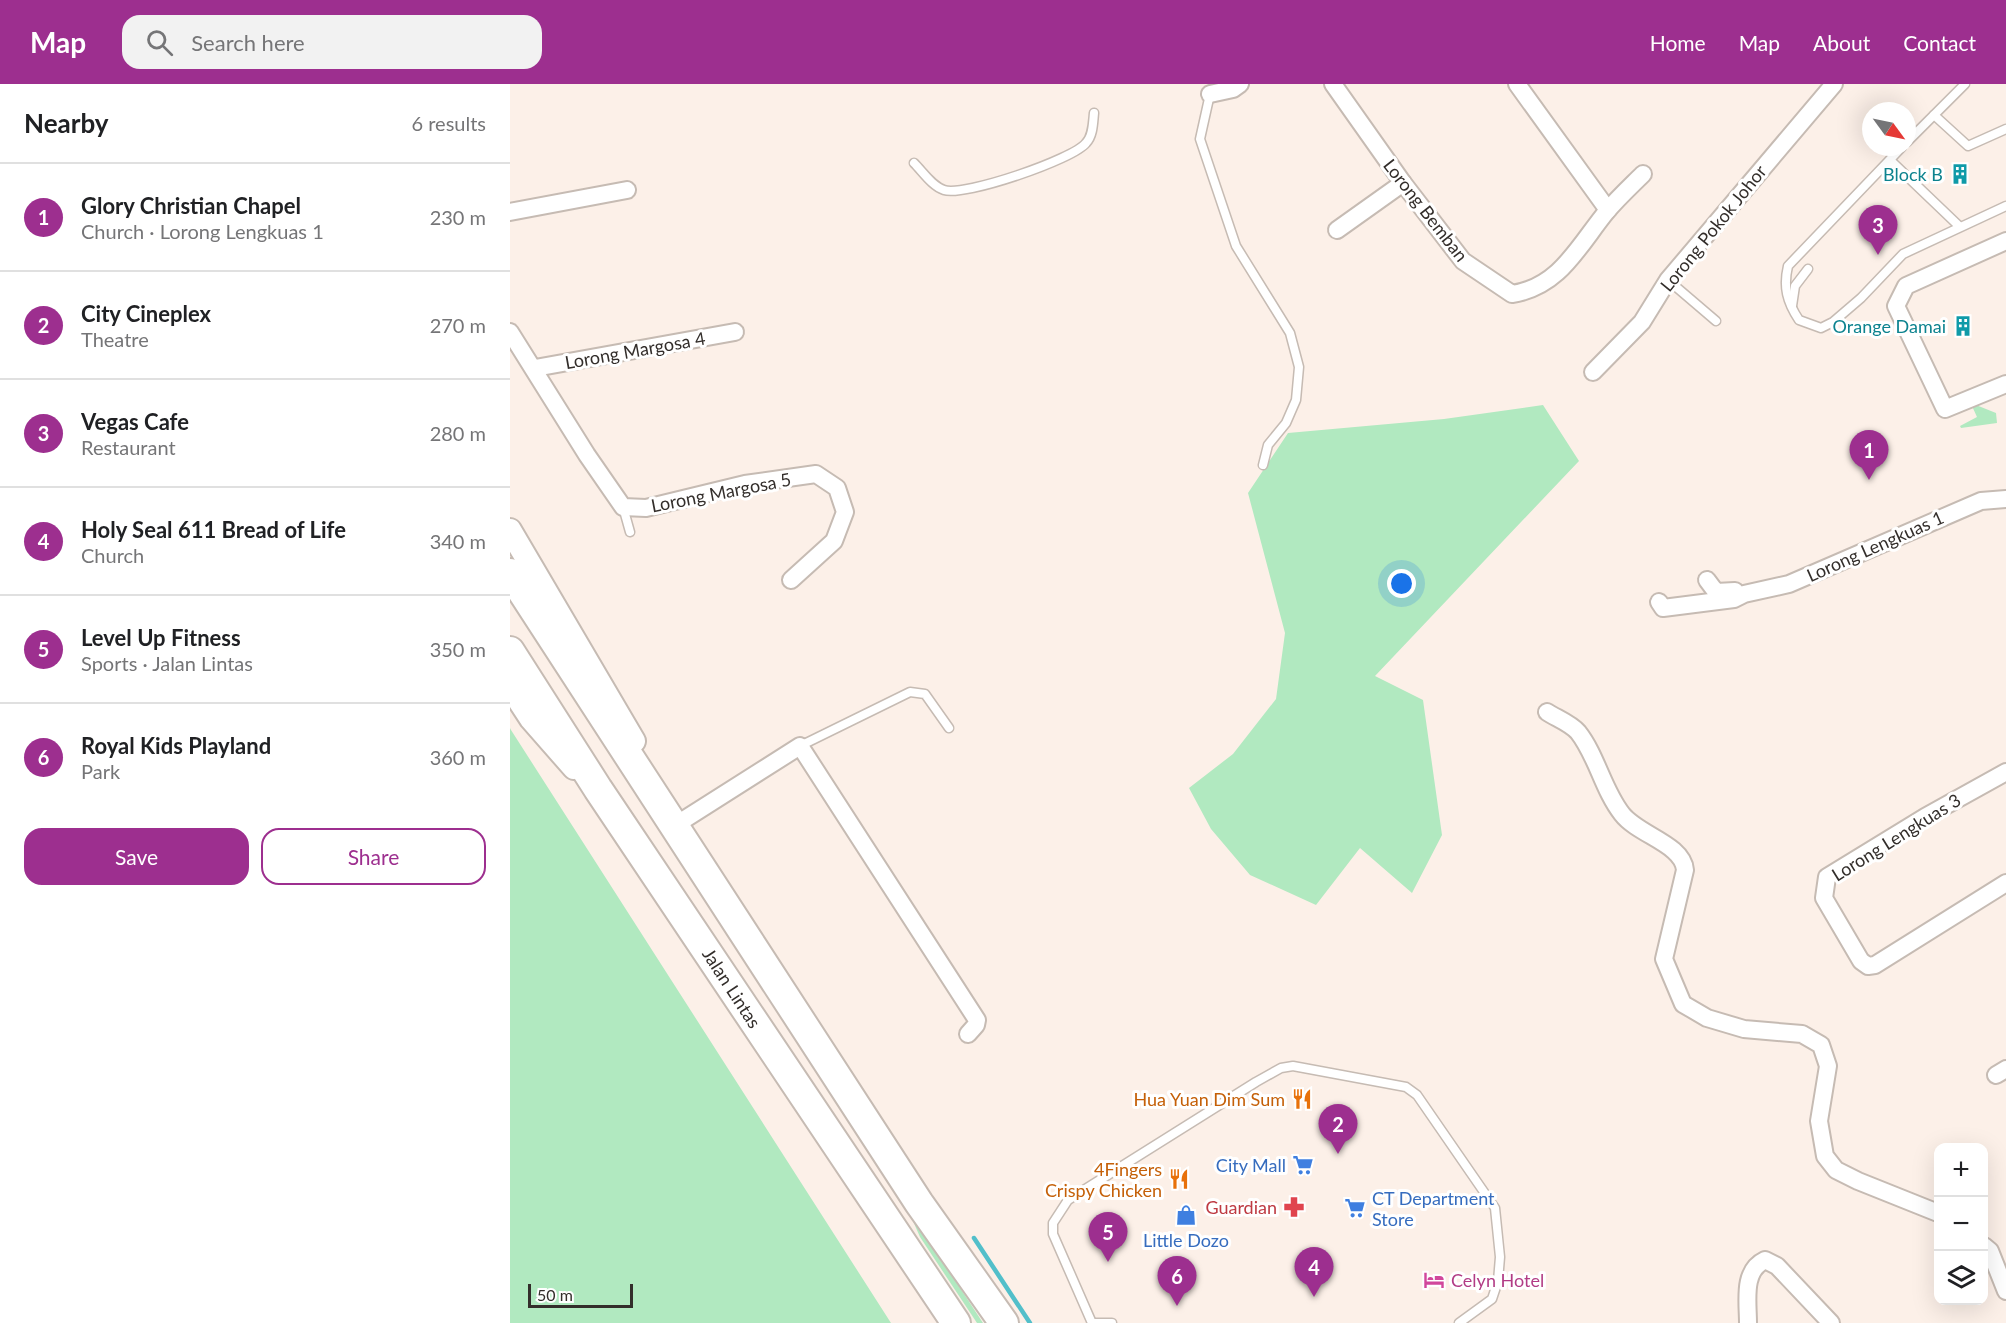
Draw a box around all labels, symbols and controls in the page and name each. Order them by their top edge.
search box [122,15,542,69]
text: Map [30,25,86,59]
icon: search [143,26,176,59]
text: Search here [191,29,305,56]
text: Home [1650,30,1706,55]
text: Map [1739,30,1780,55]
text: About [1813,30,1870,55]
text: Contact [1903,30,1976,55]
north arrow [1862,102,1916,156]
text: Nearby [24,107,109,139]
text: 6 results [411,111,486,135]
street label: Lorong Bemban [1379,154,1473,266]
street label: Lorong Pokok Johor [1655,160,1771,296]
building icon: Block B [1948,162,1972,186]
place label: Block B [1883,163,1943,185]
text: Glory Christian Chapel [81,192,301,219]
text: 1 [38,205,49,229]
text: 230 m [430,205,486,229]
pin: 3 [1858,206,1898,255]
text: Church · Lorong Lengkuas 1 [81,219,324,243]
text: City Cineplex [81,300,211,327]
text: 2 [38,313,49,337]
text: 270 m [430,313,486,337]
building icon: Orange Damai [1951,314,1975,338]
place label: Orange Damai [1833,315,1946,337]
text: Theatre [81,327,149,351]
street label: Lorong Margosa 4 [563,327,707,373]
text: Vegas Cafe [81,408,189,435]
text: 3 [38,421,49,445]
text: 280 m [430,421,486,445]
pin: 1 [1850,430,1888,480]
text: Restaurant [81,435,176,459]
street label: Lorong Margosa 5 [649,468,793,516]
street label: Lorong Lengkuas 1 [1803,506,1947,586]
text: Holy Seal 611 Bread of Life [81,516,346,543]
text: 4 [38,529,49,553]
text: 340 m [430,529,486,553]
text: Church [81,543,144,567]
your location [1387,569,1416,598]
text: Level Up Fitness [81,624,241,651]
text: 5 [38,637,49,661]
text: 350 m [430,637,486,661]
text: Sports · Jalan Lintas [81,651,253,675]
text: Royal Kids Playland [81,732,271,759]
text: 6 [38,745,49,769]
text: 360 m [430,745,486,769]
text: Park [81,759,120,783]
street label: Lorong Lengkuas 3 [1828,789,1964,885]
button: Save [24,828,249,885]
button: Share [261,828,486,885]
street label: Jalan Lintas [698,944,766,1032]
restaurant icon: Hua Yuan Dim Sum [1290,1087,1314,1111]
place label: Hua Yuan Dim Sum [1134,1088,1285,1110]
pin: 2 [1318,1104,1358,1154]
map controls [1934,1143,1988,1305]
button: + [1934,1143,1988,1197]
supermarket icon: City Mall [1291,1153,1315,1177]
place label: City Mall [1216,1154,1286,1176]
place label: 4Fingers Crispy Chicken [1045,1158,1162,1201]
restaurant icon: 4Fingers Crispy Chicken [1167,1167,1191,1191]
place label: CT Department Store [1372,1187,1495,1230]
pharmacy icon: Guardian [1282,1195,1306,1219]
place label: Guardian [1205,1196,1277,1218]
supermarket icon: CT Department Store [1343,1196,1367,1220]
button: − [1934,1197,1988,1251]
shop icon: Little Dozo [1174,1203,1198,1227]
pin: 5 [1088,1212,1128,1262]
place label: Little Dozo [1143,1229,1229,1251]
pin: 4 [1294,1248,1334,1297]
button: layers [1934,1251,1988,1305]
pin: 6 [1158,1256,1196,1306]
hotel icon: Celyn Hotel [1422,1268,1446,1292]
place label: Celyn Hotel [1451,1269,1544,1291]
scale bar [528,1281,633,1308]
text: 50 m [537,1285,573,1304]

